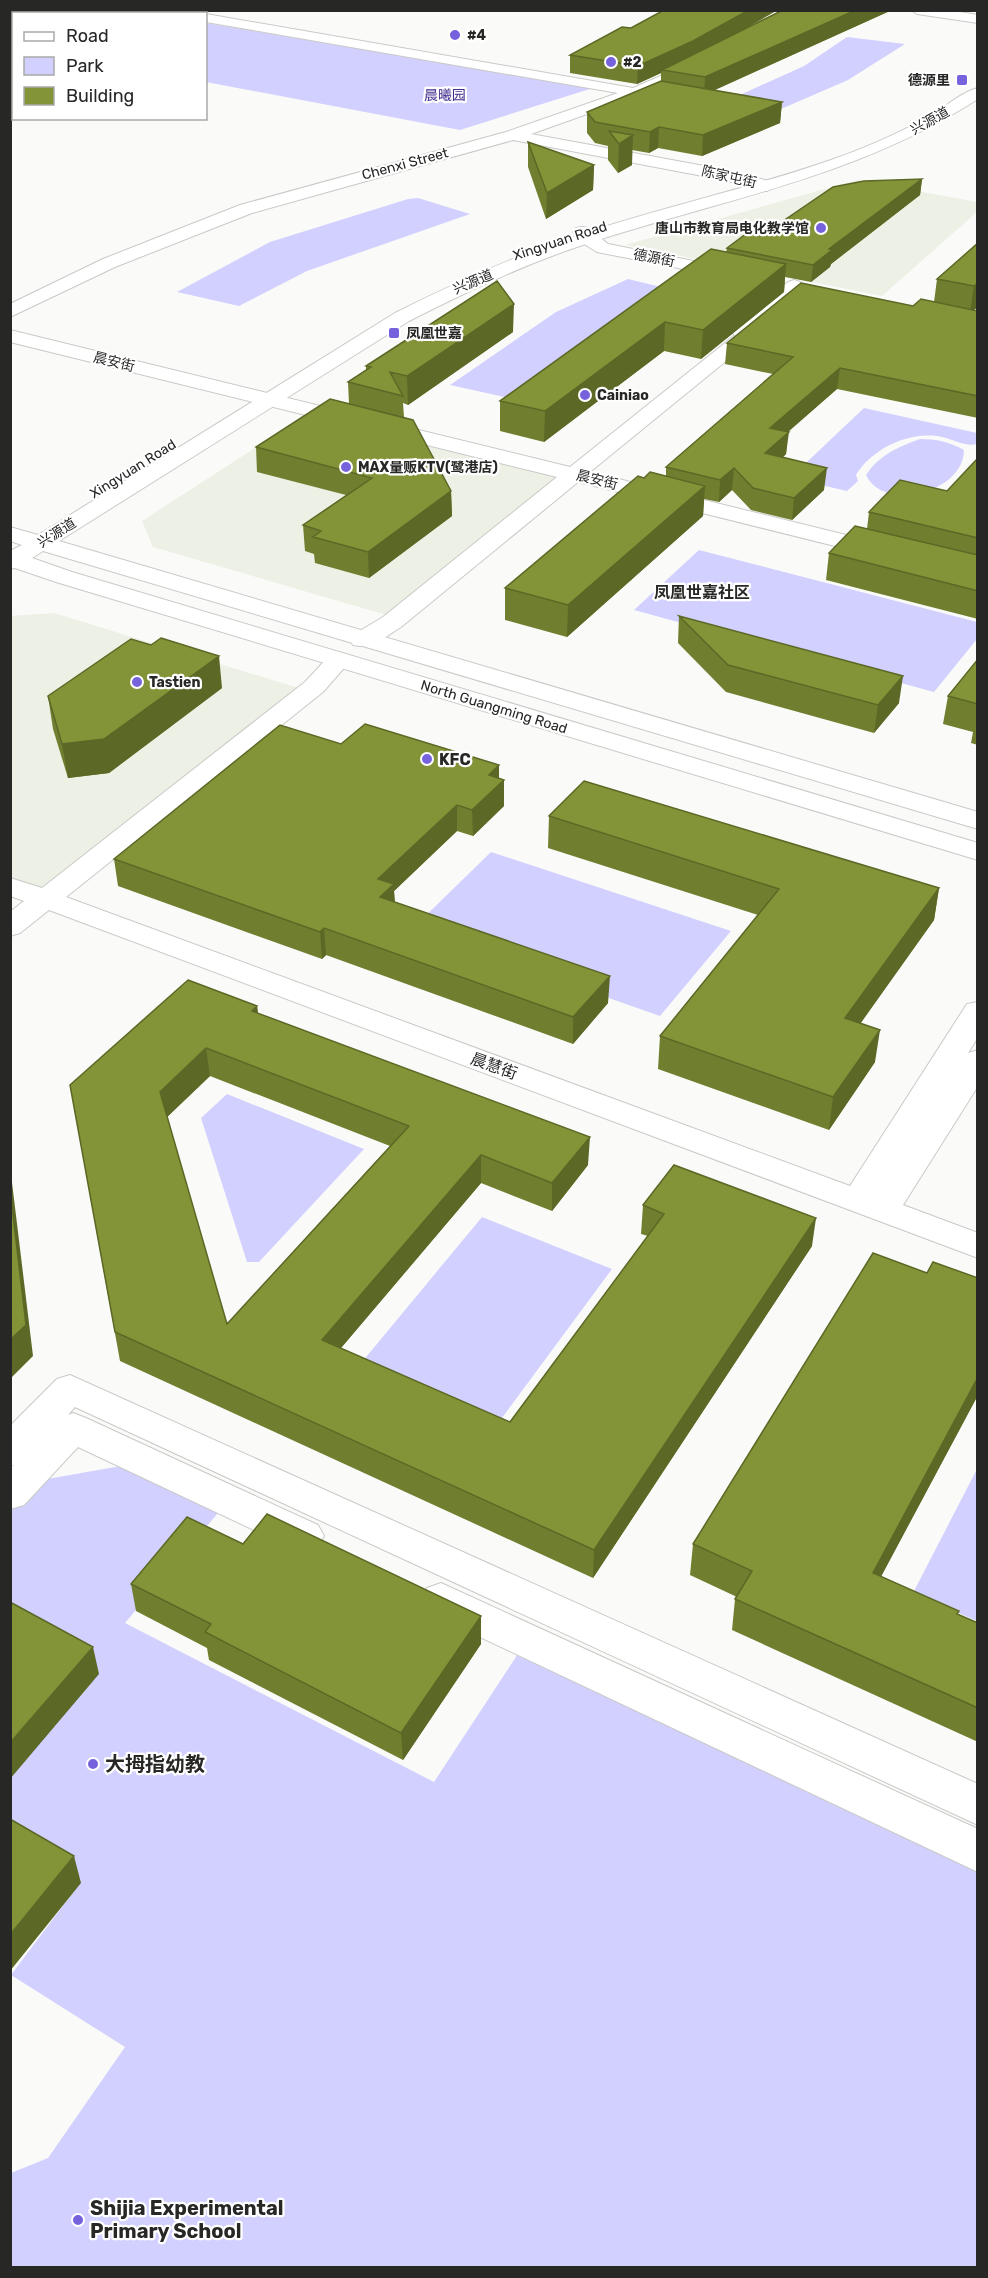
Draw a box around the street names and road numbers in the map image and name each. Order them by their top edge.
street label: 兴源道 [908,103,952,139]
street label: Chenxi Street [360,144,451,184]
street label: 陈家屯街 [700,162,758,192]
street label: Xingyuan Road [511,218,609,264]
street label: 德源街 [632,246,676,270]
street label: 兴源道 [450,266,496,298]
street label: 晨安街 [92,349,136,375]
street label: Xingyuan Road [87,436,179,502]
street label: 晨安街 [575,467,619,493]
street label: 兴源道 [35,515,79,551]
street label: North Guangming Road [419,677,569,737]
street label: 晨慧街 [468,1049,520,1083]

